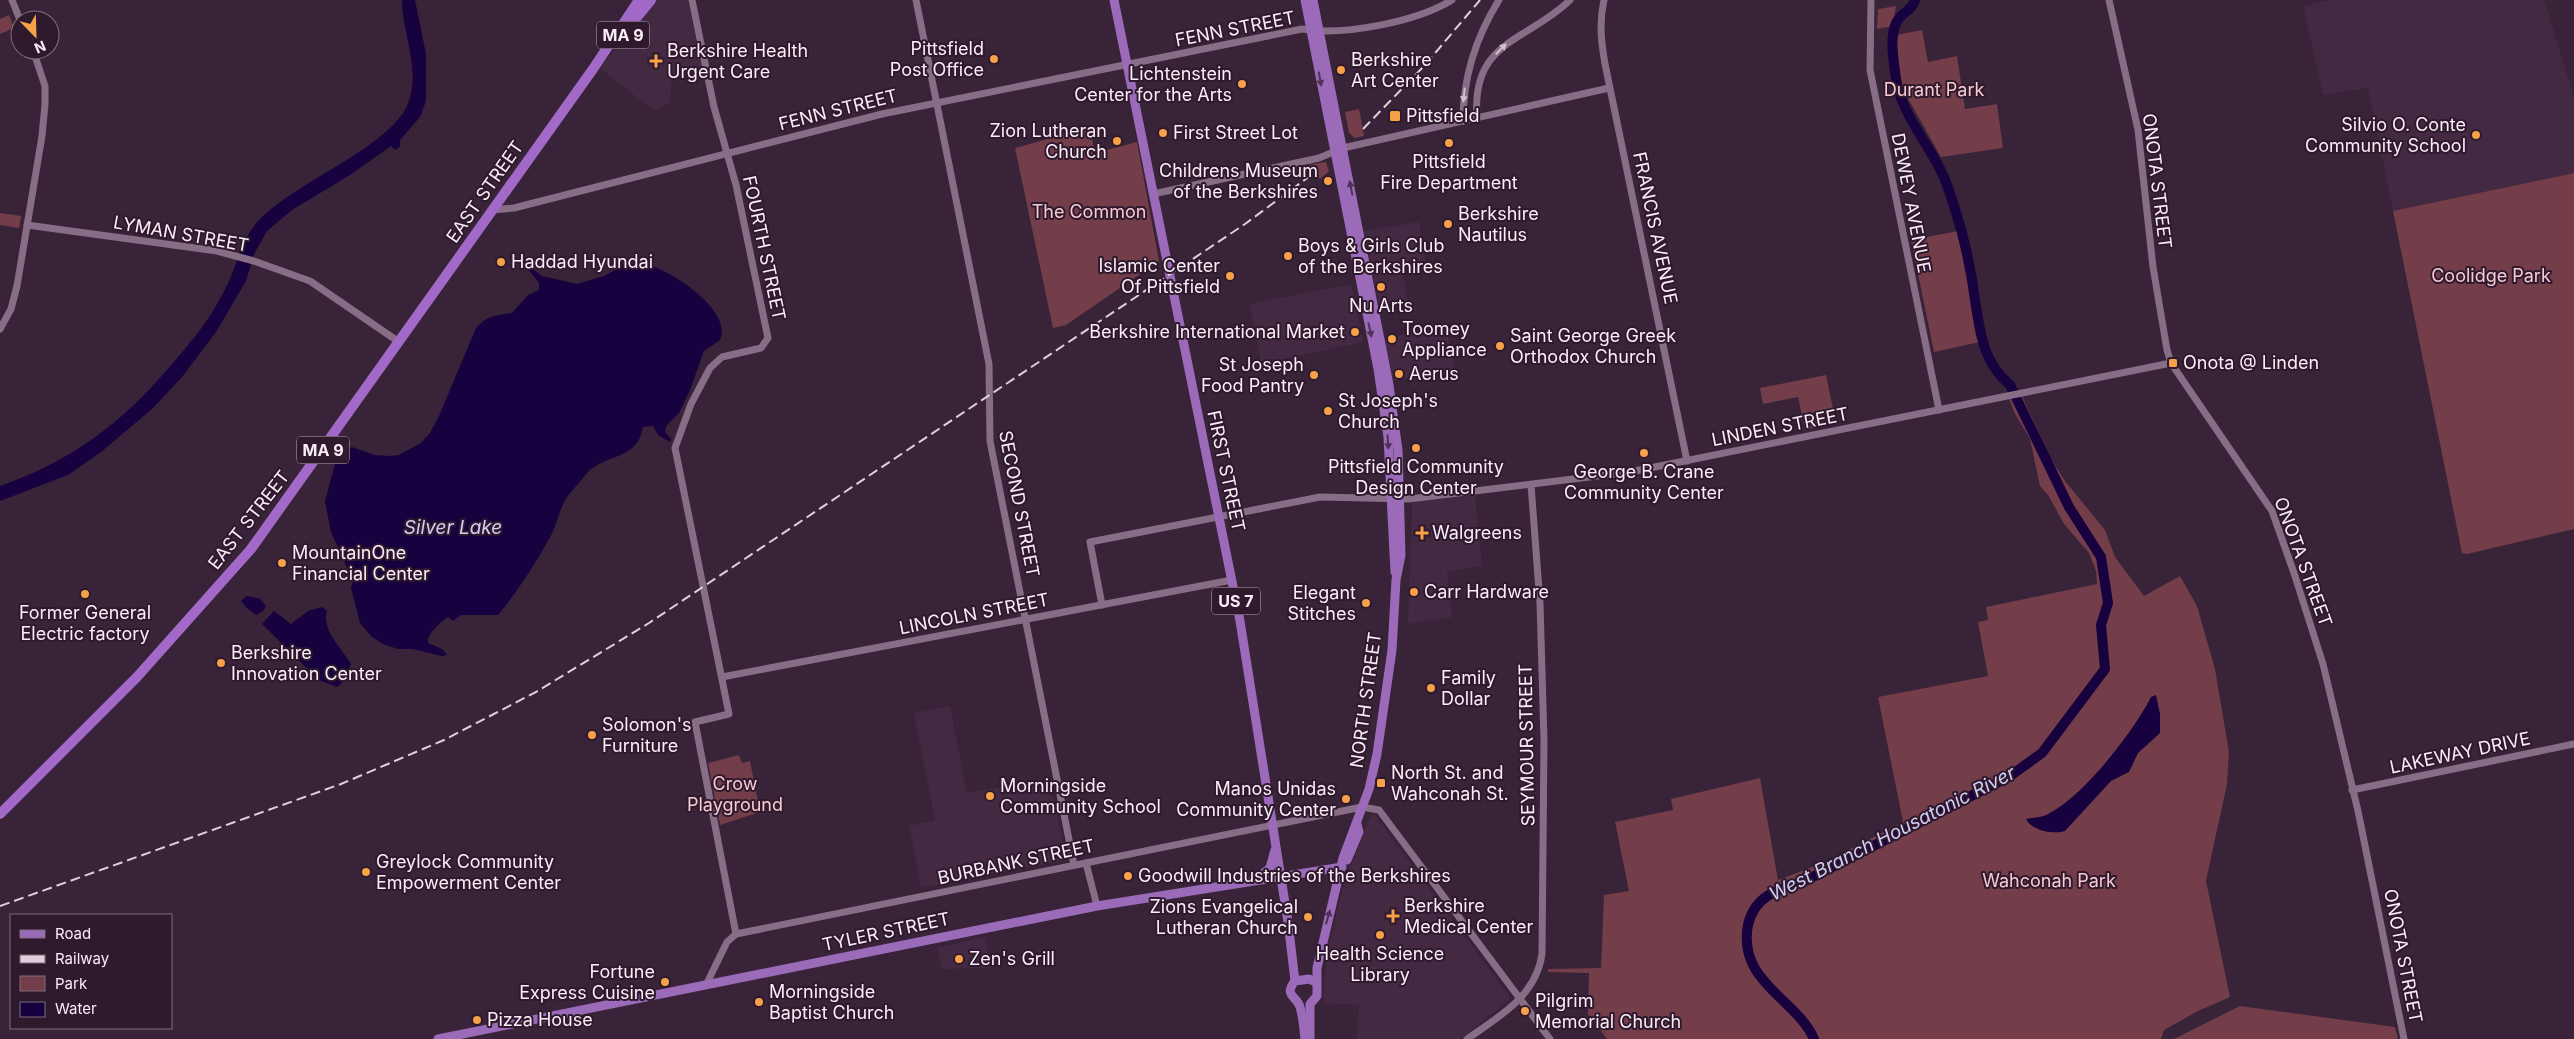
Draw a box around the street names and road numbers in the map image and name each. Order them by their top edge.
street label: FENN STREET [1173,7,1297,50]
road number: MA 9 [597,22,649,48]
street label: FENN STREET [776,85,899,134]
street label: ONOTA STREET [2139,112,2176,250]
street label: DEWEY AVENUE [1888,131,1935,275]
street label: EAST STREET [442,137,527,247]
street label: FRANCIS AVENUE [1629,150,1682,306]
street label: FOURTH STREET [739,174,790,322]
street label: LYMAN STREET [112,211,250,256]
street label: LINDEN STREET [1710,403,1850,450]
street label: FIRST STREET [1203,408,1250,533]
street label: SECOND STREET [995,429,1044,579]
road number: MA 9 [297,436,349,464]
street label: EAST STREET [204,466,294,573]
street label: ONOTA STREET [2270,494,2337,629]
road number: US 7 [1212,588,1260,614]
street label: LINCOLN STREET [897,589,1051,638]
street label: NORTH STREET [1346,631,1385,769]
street label: SEYMOUR STREET [1515,664,1538,827]
street label: LAKEWAY DRIVE [2388,727,2532,778]
street label: BURBANK STREET [936,835,1096,888]
street label: ONOTA STREET [2380,887,2427,1025]
street label: TYLER STREET [820,908,952,955]

